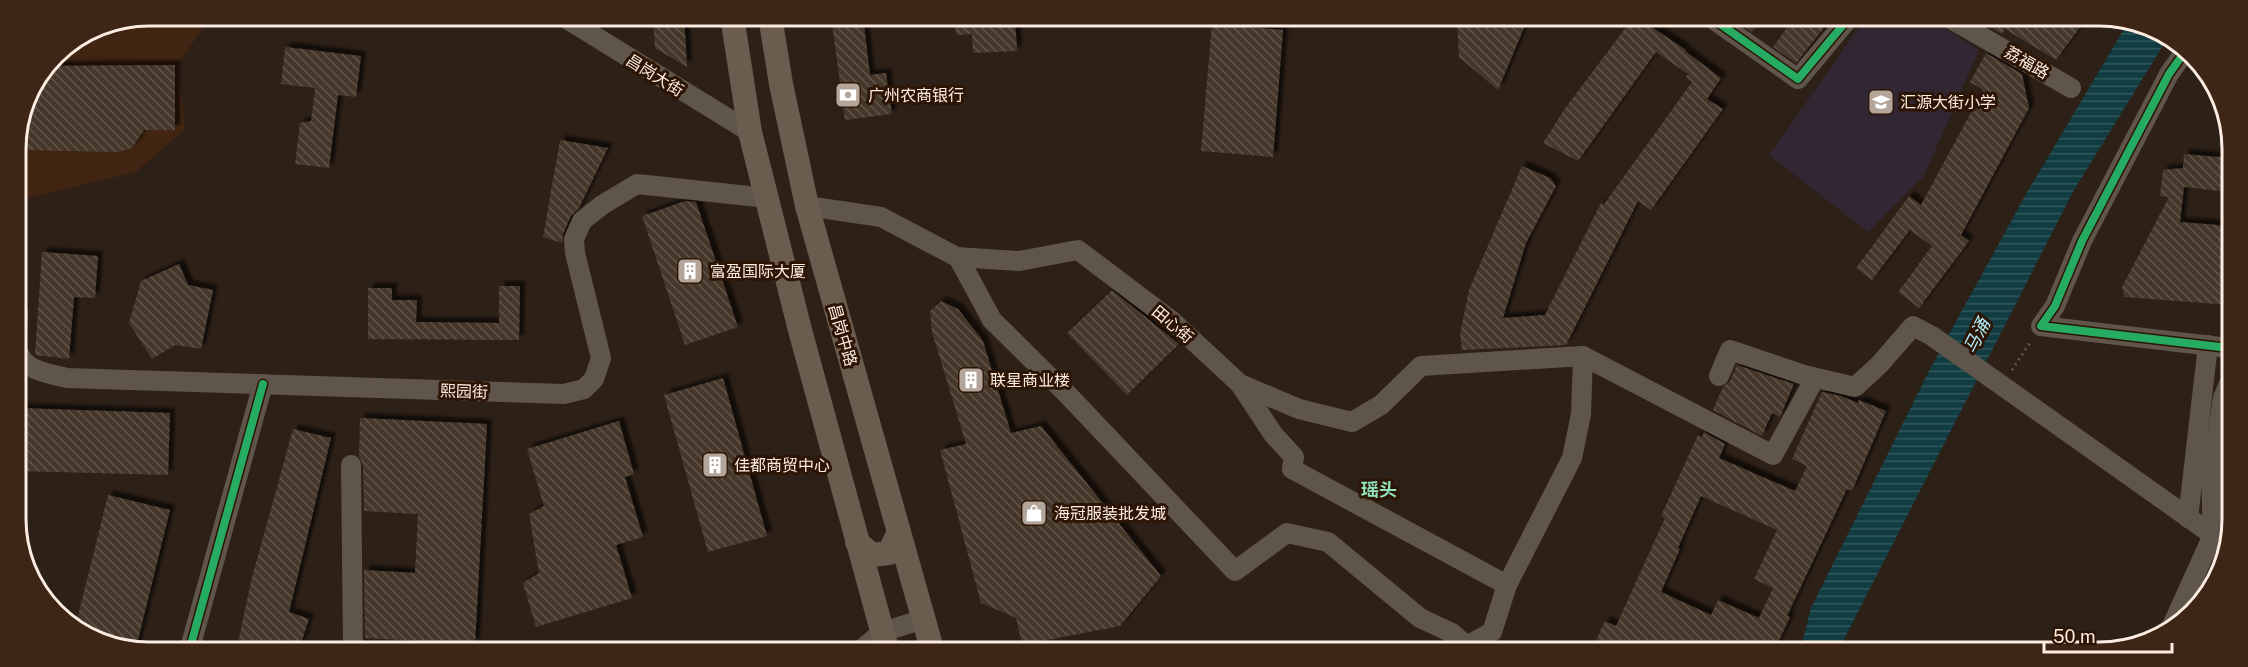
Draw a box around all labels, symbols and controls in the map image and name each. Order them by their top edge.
street label: 荔福路 [2001,42,2052,83]
street label: 昌岗大街 [623,50,687,100]
bank icon: 广州农商银行 [833,80,863,110]
place label: 广州农商银行 [868,86,964,105]
school or university icon: 汇源大街小学 [1866,87,1896,117]
place label: 汇源大街小学 [1900,93,1996,112]
building icon: 富盈国际大厦 [675,256,705,286]
place label: 富盈国际大厦 [710,262,806,281]
street label: 昌岗中路 [825,302,860,369]
street label: 田心街 [1148,302,1197,347]
water label: 马涌 [1959,313,1995,357]
building icon: 联星商业楼 [956,365,986,395]
place label: 联星商业楼 [990,371,1070,390]
street label: 熙园街 [440,381,488,402]
building icon: 佳都商贸中心 [700,450,730,480]
place label: 佳都商贸中心 [734,456,830,475]
district label: 瑶头 [1361,479,1397,500]
shop icon: 海冠服装批发城 [1019,498,1049,528]
place label: 海冠服装批发城 [1054,504,1166,523]
scale bar [2044,616,2172,654]
text: 50 m [2053,626,2096,647]

